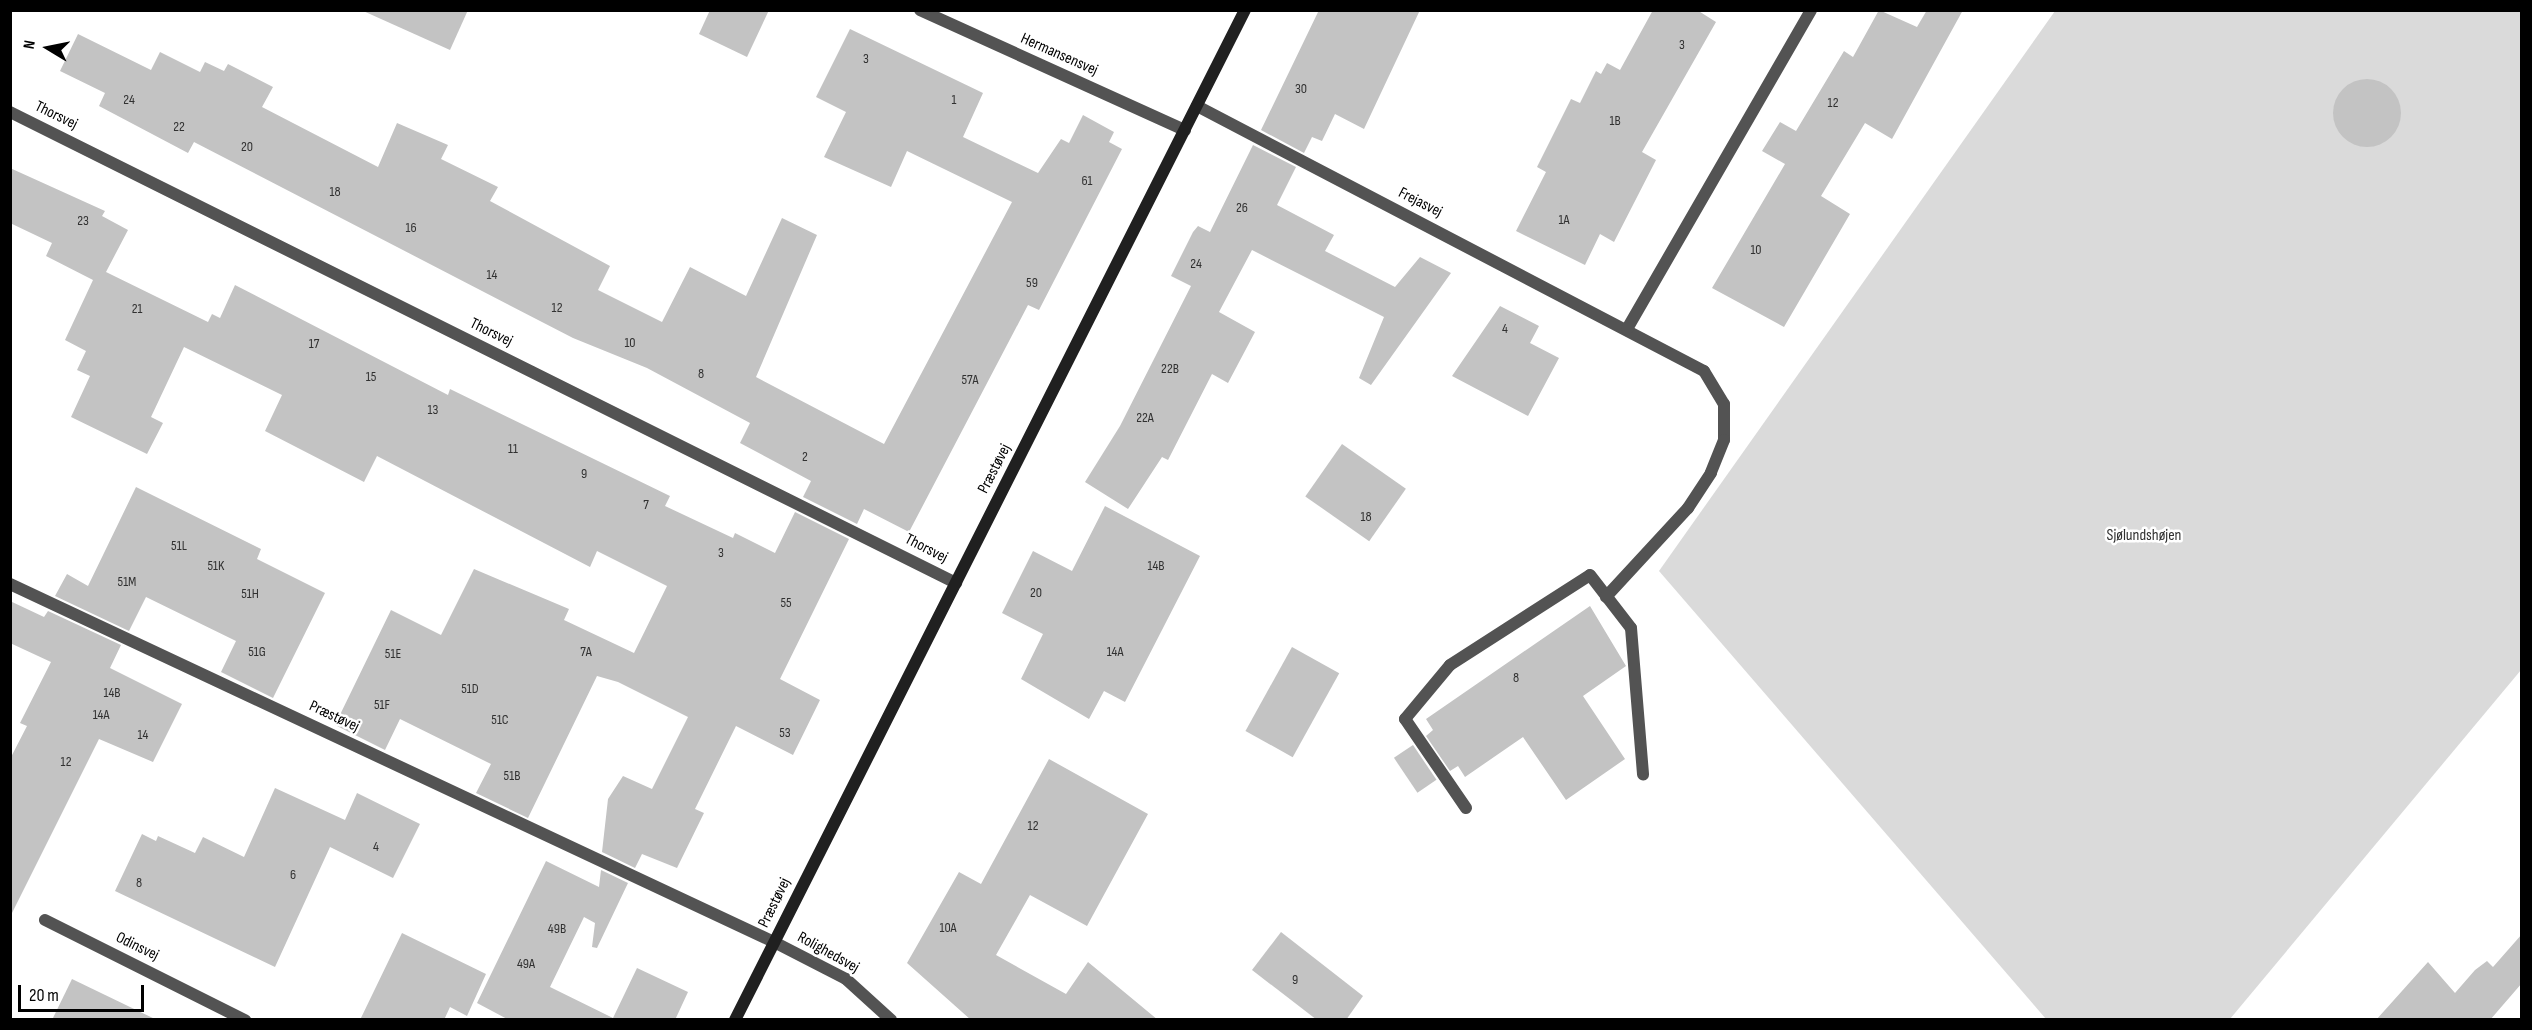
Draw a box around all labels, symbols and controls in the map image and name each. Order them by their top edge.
north arrow [18,18,78,78]
street label: Hermansensvej [1017,29,1101,81]
house number: 3 [1679,37,1685,53]
text: N [20,39,40,51]
house number: 3 [863,51,869,67]
house number: 30 [1295,81,1307,97]
house number: 24 [123,92,135,108]
house number: 1 [952,92,956,108]
house number: 12 [1828,95,1838,111]
street label: Thorsvej [31,97,81,135]
house number: 1B [1609,113,1621,129]
house number: 22 [173,119,185,135]
house number: 20 [241,139,253,155]
house number: 61 [1081,173,1093,189]
house number: 18 [329,184,341,200]
street label: Frejasvej [1395,184,1445,222]
house number: 26 [1236,200,1248,216]
house number: 1A [1558,212,1570,228]
house number: 23 [77,213,89,229]
house number: 16 [405,220,417,236]
house number: 10 [1750,242,1762,258]
house number: 24 [1190,256,1202,272]
house number: 14 [487,267,497,283]
house number: 59 [1026,275,1038,291]
house number: 12 [552,300,562,316]
house number: 21 [132,301,142,317]
street label: Thorsvej [466,314,516,352]
house number: 4 [1502,321,1508,337]
house number: 10 [624,335,636,351]
house number: 17 [309,336,319,352]
house number: 22B [1161,361,1179,377]
house number: 8 [698,366,704,382]
house number: 15 [366,369,376,385]
house number: 57A [962,372,978,388]
house number: 13 [428,402,438,418]
house number: 22A [1136,410,1154,426]
house number: 11 [508,441,518,457]
street label: Præstøvej [974,441,1016,497]
house number: 2 [802,449,808,465]
house number: 9 [581,466,587,482]
house number: 7 [643,497,649,513]
house number: 18 [1360,509,1372,525]
park label: Sjølundshøjen [2107,526,2181,546]
street label: Thorsvej [901,530,951,568]
house number: 51L [171,538,187,554]
house number: 3 [718,545,724,561]
house number: 51K [208,558,224,574]
house number: 14B [1148,558,1164,574]
house number: 51M [118,574,136,590]
house number: 20 [1030,585,1042,601]
house number: 51H [241,586,259,602]
house number: 55 [780,595,792,611]
house number: 51G [248,644,266,660]
house number: 7A [580,644,592,660]
house number: 14A [1107,644,1123,660]
house number: 51E [385,646,401,662]
house number: 8 [1513,670,1519,686]
house number: 51D [461,681,479,697]
house number: 14B [104,685,120,701]
street label: Præstøvej [306,697,362,737]
house number: 51F [374,697,390,713]
house number: 14A [93,707,109,723]
house number: 51C [491,712,509,728]
house number: 53 [779,725,791,741]
house number: 14 [138,727,148,743]
house number: 12 [61,754,71,770]
house number: 51B [504,768,520,784]
house number: 12 [1028,818,1038,834]
house number: 4 [373,839,379,855]
house number: 6 [290,867,296,883]
house number: 8 [136,875,142,891]
street label: Præstøvej [755,875,795,931]
house number: 10A [939,920,957,936]
house number: 49B [548,921,566,937]
street label: Odinsvej [112,928,162,966]
street label: Rolighedsvej [794,928,862,978]
house number: 49A [517,956,535,972]
house number: 9 [1292,972,1298,988]
scale bar [21,973,147,1011]
text: 20 m [29,985,59,1006]

